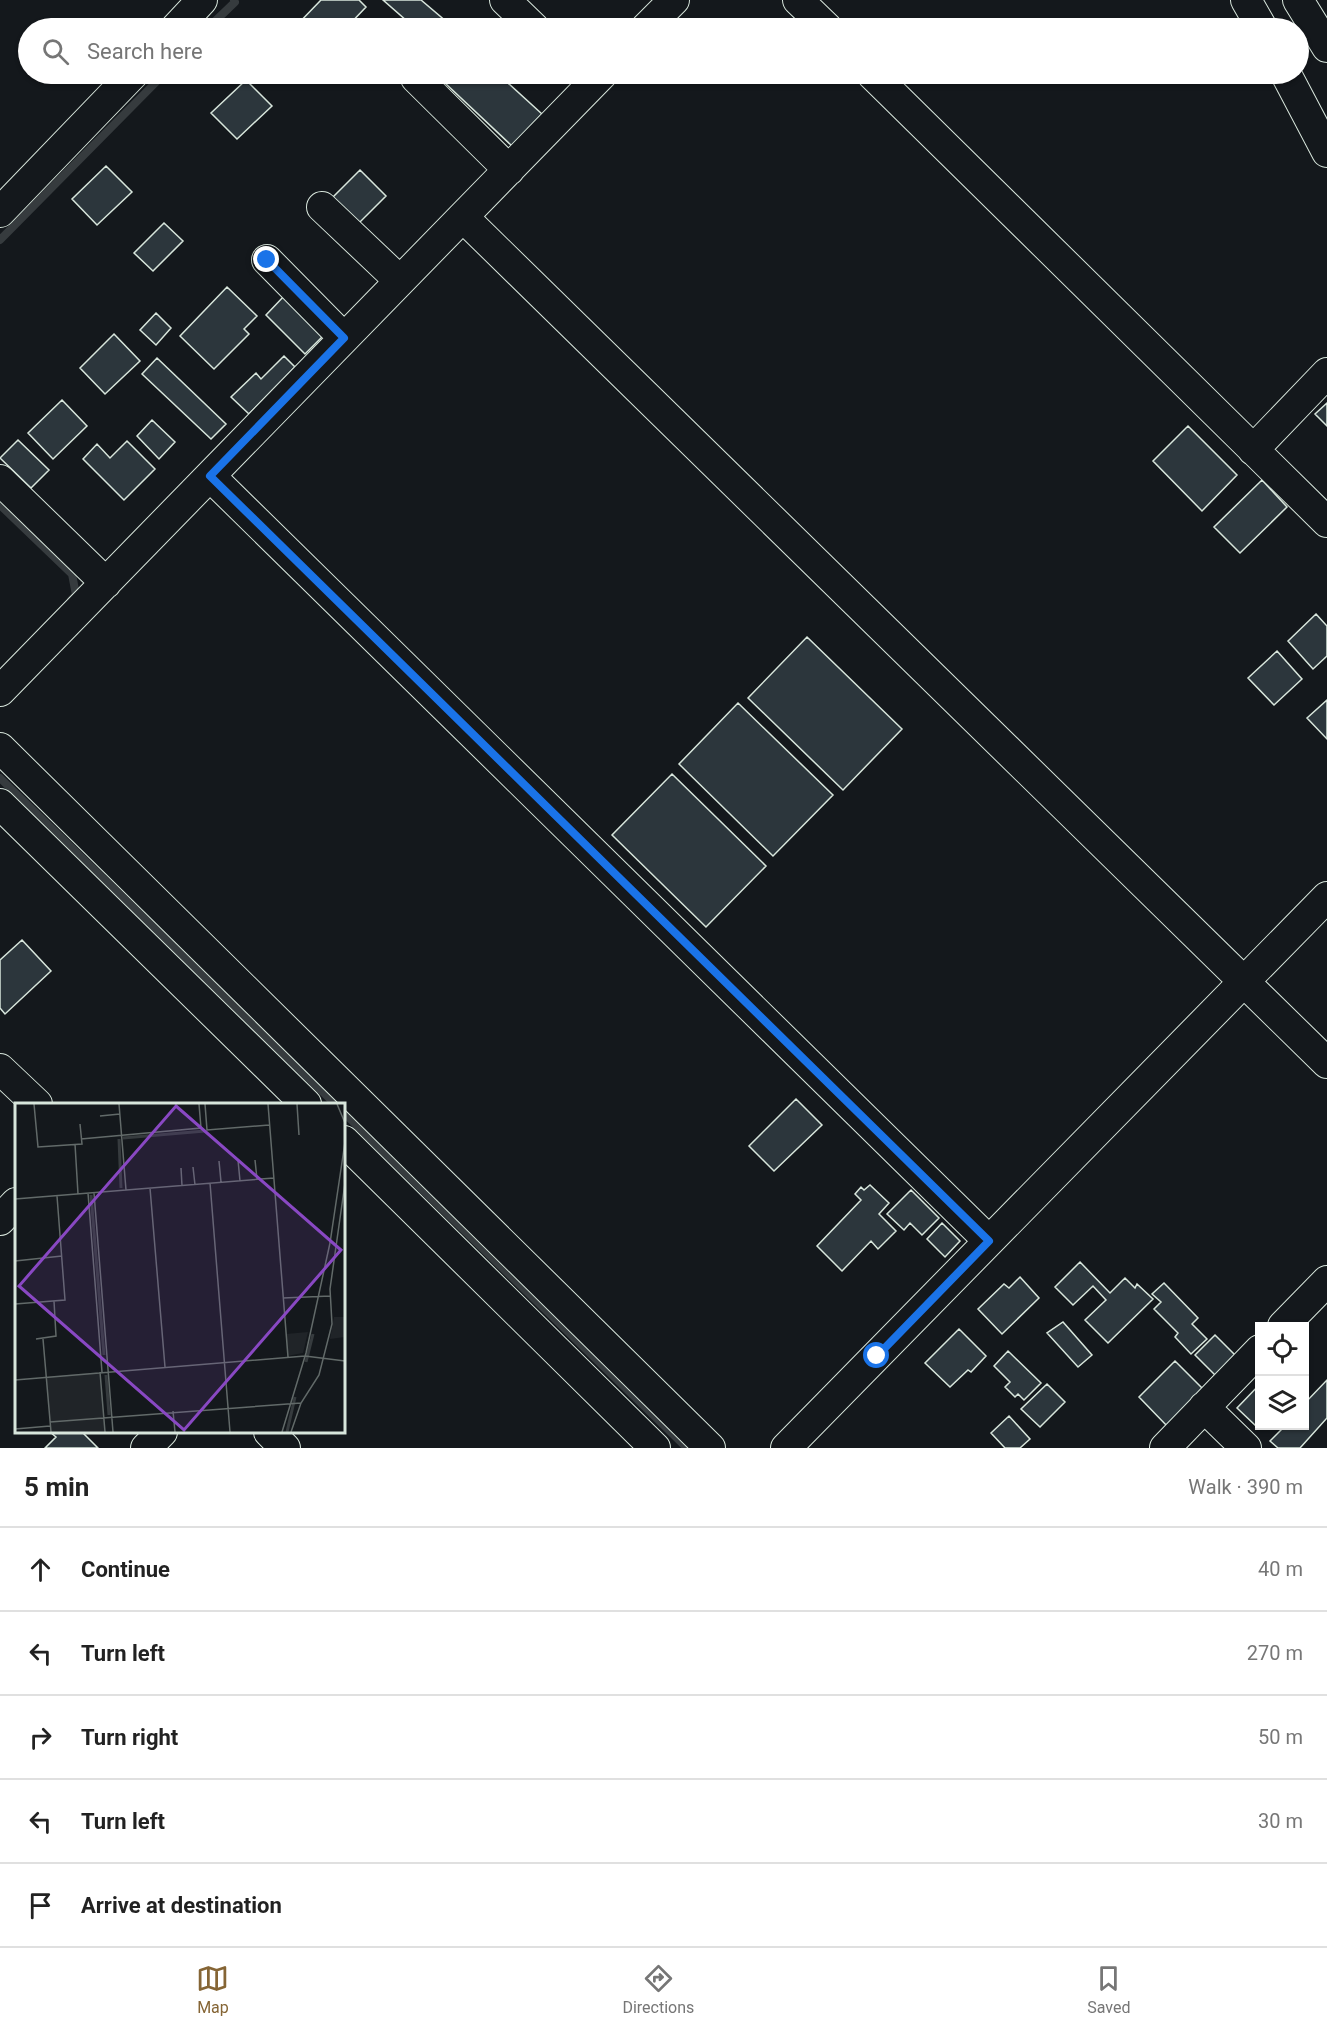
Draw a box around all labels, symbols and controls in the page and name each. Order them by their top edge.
search box [18,18,1309,84]
icon: search [39,35,72,68]
text: Search here [87,39,203,64]
route end [253,246,279,272]
inset map [15,1103,345,1433]
map controls [1255,1322,1309,1430]
button: locate [1255,1322,1309,1376]
route start [863,1342,889,1368]
button: layers [1255,1376,1309,1430]
text: 5 min [24,1472,89,1502]
text: Walk · 390 m [1188,1475,1303,1499]
icon: ahead [24,1553,57,1586]
text: Continue [81,1557,170,1582]
text: 40 m [1258,1557,1303,1581]
icon: left [24,1637,57,1670]
text: Turn left [81,1641,165,1666]
text: 270 m [1247,1641,1303,1665]
icon: right [24,1721,57,1754]
text: Turn right [81,1725,178,1750]
text: 50 m [1258,1725,1303,1749]
icon: left [24,1805,57,1838]
text: Turn left [81,1809,165,1834]
text: 30 m [1258,1809,1303,1833]
icon: arrive [24,1889,57,1922]
text: Arrive at destination [81,1893,282,1918]
tab: Map [196,1962,229,2017]
tab: Directions [622,1962,694,2017]
tab: Saved [1087,1962,1131,2017]

